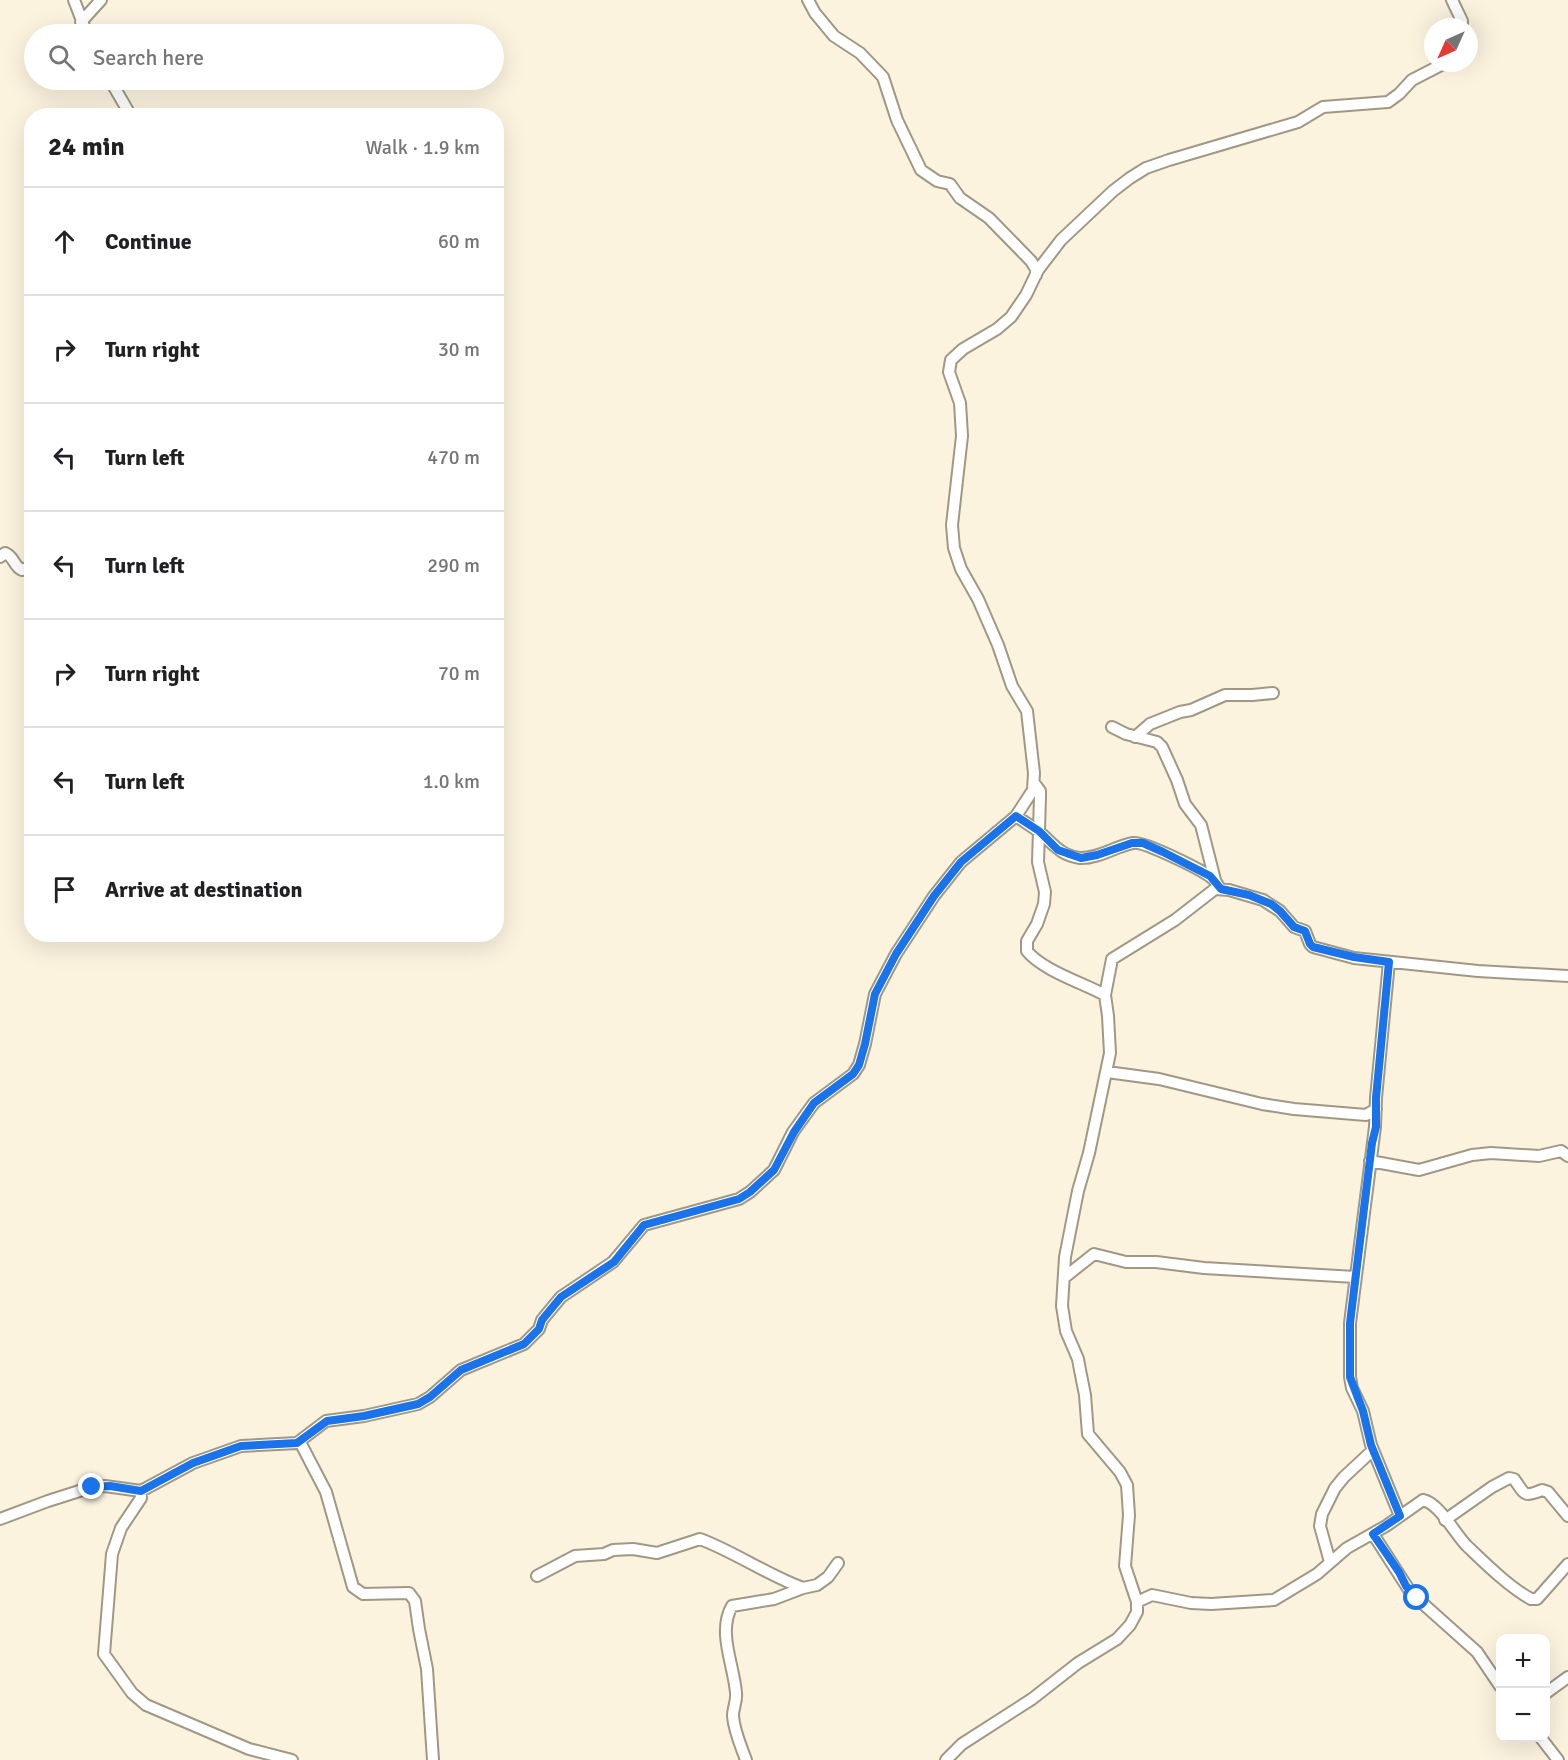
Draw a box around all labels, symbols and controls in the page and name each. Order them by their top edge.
north arrow [1424,18,1478,72]
search box [24,24,504,90]
icon: search [45,41,78,74]
text: Search here [93,44,204,71]
text: 24 min [48,131,125,163]
text: Walk · 1.9 km [366,135,480,160]
icon: ahead [48,225,81,258]
text: Continue [105,228,192,255]
text: 60 m [438,229,480,254]
icon: right [48,333,81,366]
text: Turn right [105,336,200,363]
text: 30 m [438,337,480,362]
icon: left [48,441,81,474]
text: Turn left [105,444,185,471]
text: 470 m [427,445,480,470]
icon: left [48,549,81,582]
text: Turn left [105,552,185,579]
text: 290 m [427,553,480,578]
icon: right [48,657,81,690]
text: Turn right [105,660,200,687]
text: 70 m [438,661,480,686]
icon: left [48,765,81,798]
text: Turn left [105,768,185,795]
text: 1.0 km [423,769,480,794]
icon: arrive [48,873,81,906]
text: Arrive at destination [105,876,302,903]
route end [78,1473,104,1499]
route start [1403,1584,1429,1610]
map controls [1496,1634,1550,1742]
button: + [1496,1634,1550,1688]
button: − [1496,1688,1550,1742]

